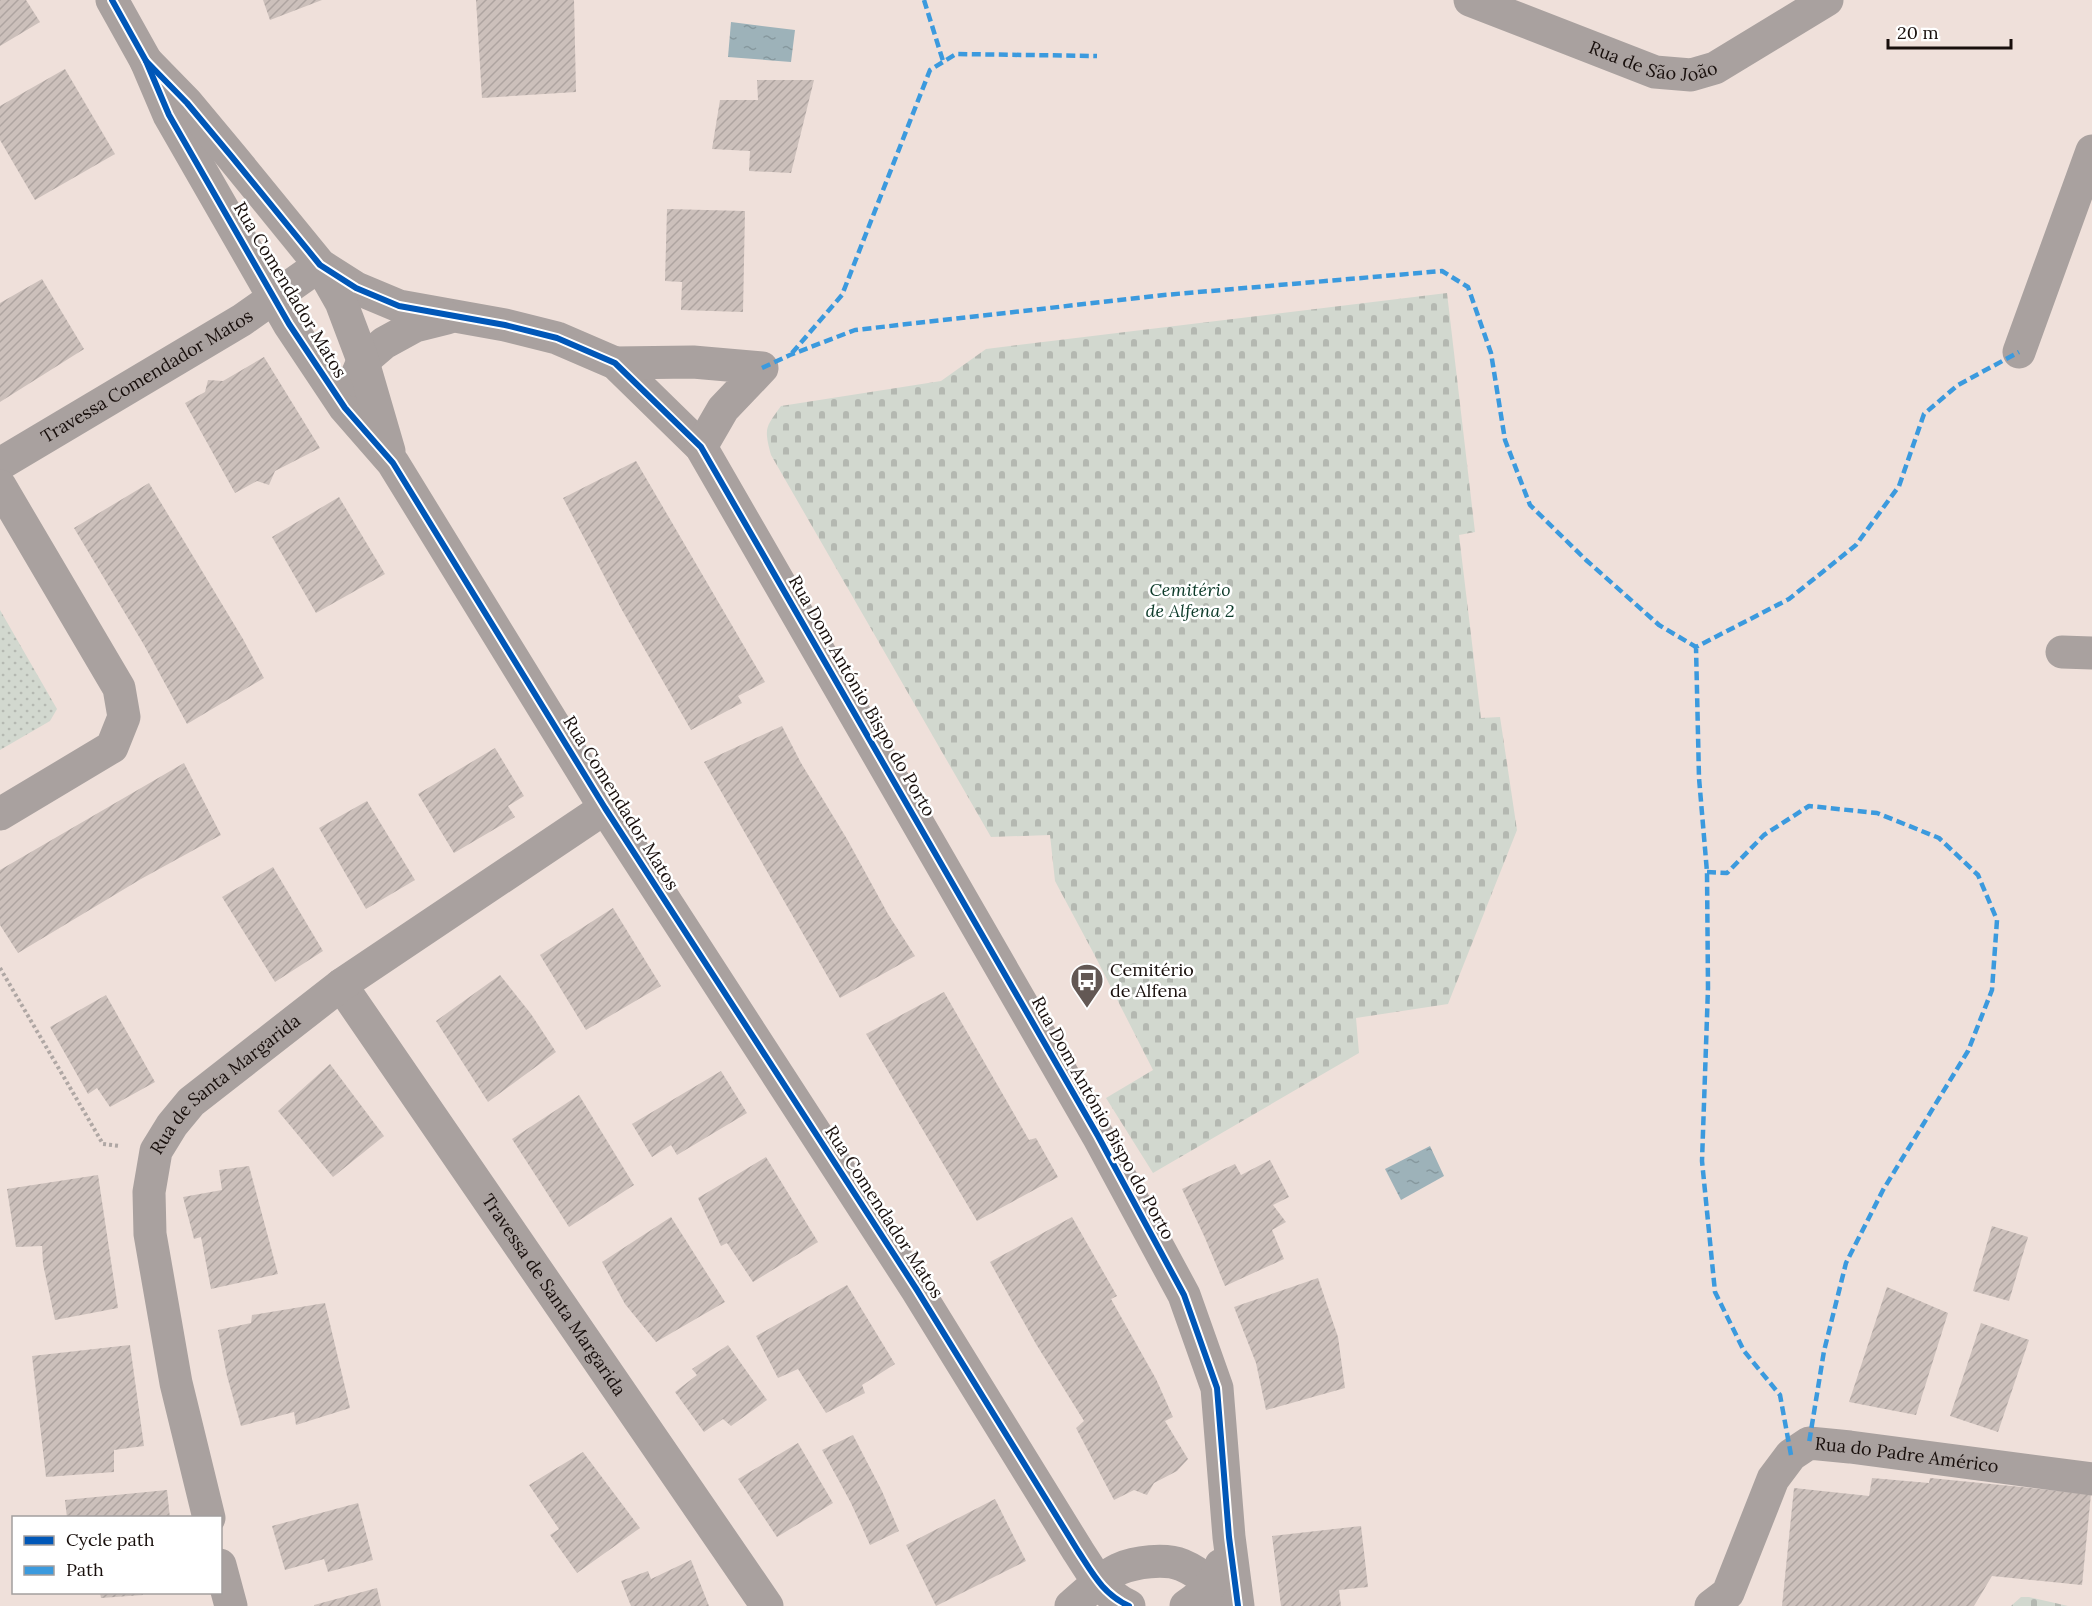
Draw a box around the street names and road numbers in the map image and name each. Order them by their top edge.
street label: Rua de São João [1586,35,1720,87]
street label: Rua Comendador Matos [229,198,352,382]
street label: Travessa Comendador Matos [36,304,257,448]
street label: Rua Dom António Bispo do Porto [784,571,941,820]
street label: Rua Comendador Matos [558,711,685,894]
street label: Rua Dom António Bispo do Porto [1027,992,1180,1243]
street label: Rua de Santa Margarida [145,1009,305,1158]
street label: Rua Comendador Matos [820,1121,949,1302]
street label: Travessa de Santa Margarida [477,1189,631,1400]
street label: Rua do Padre Américo [1814,1432,2000,1478]

